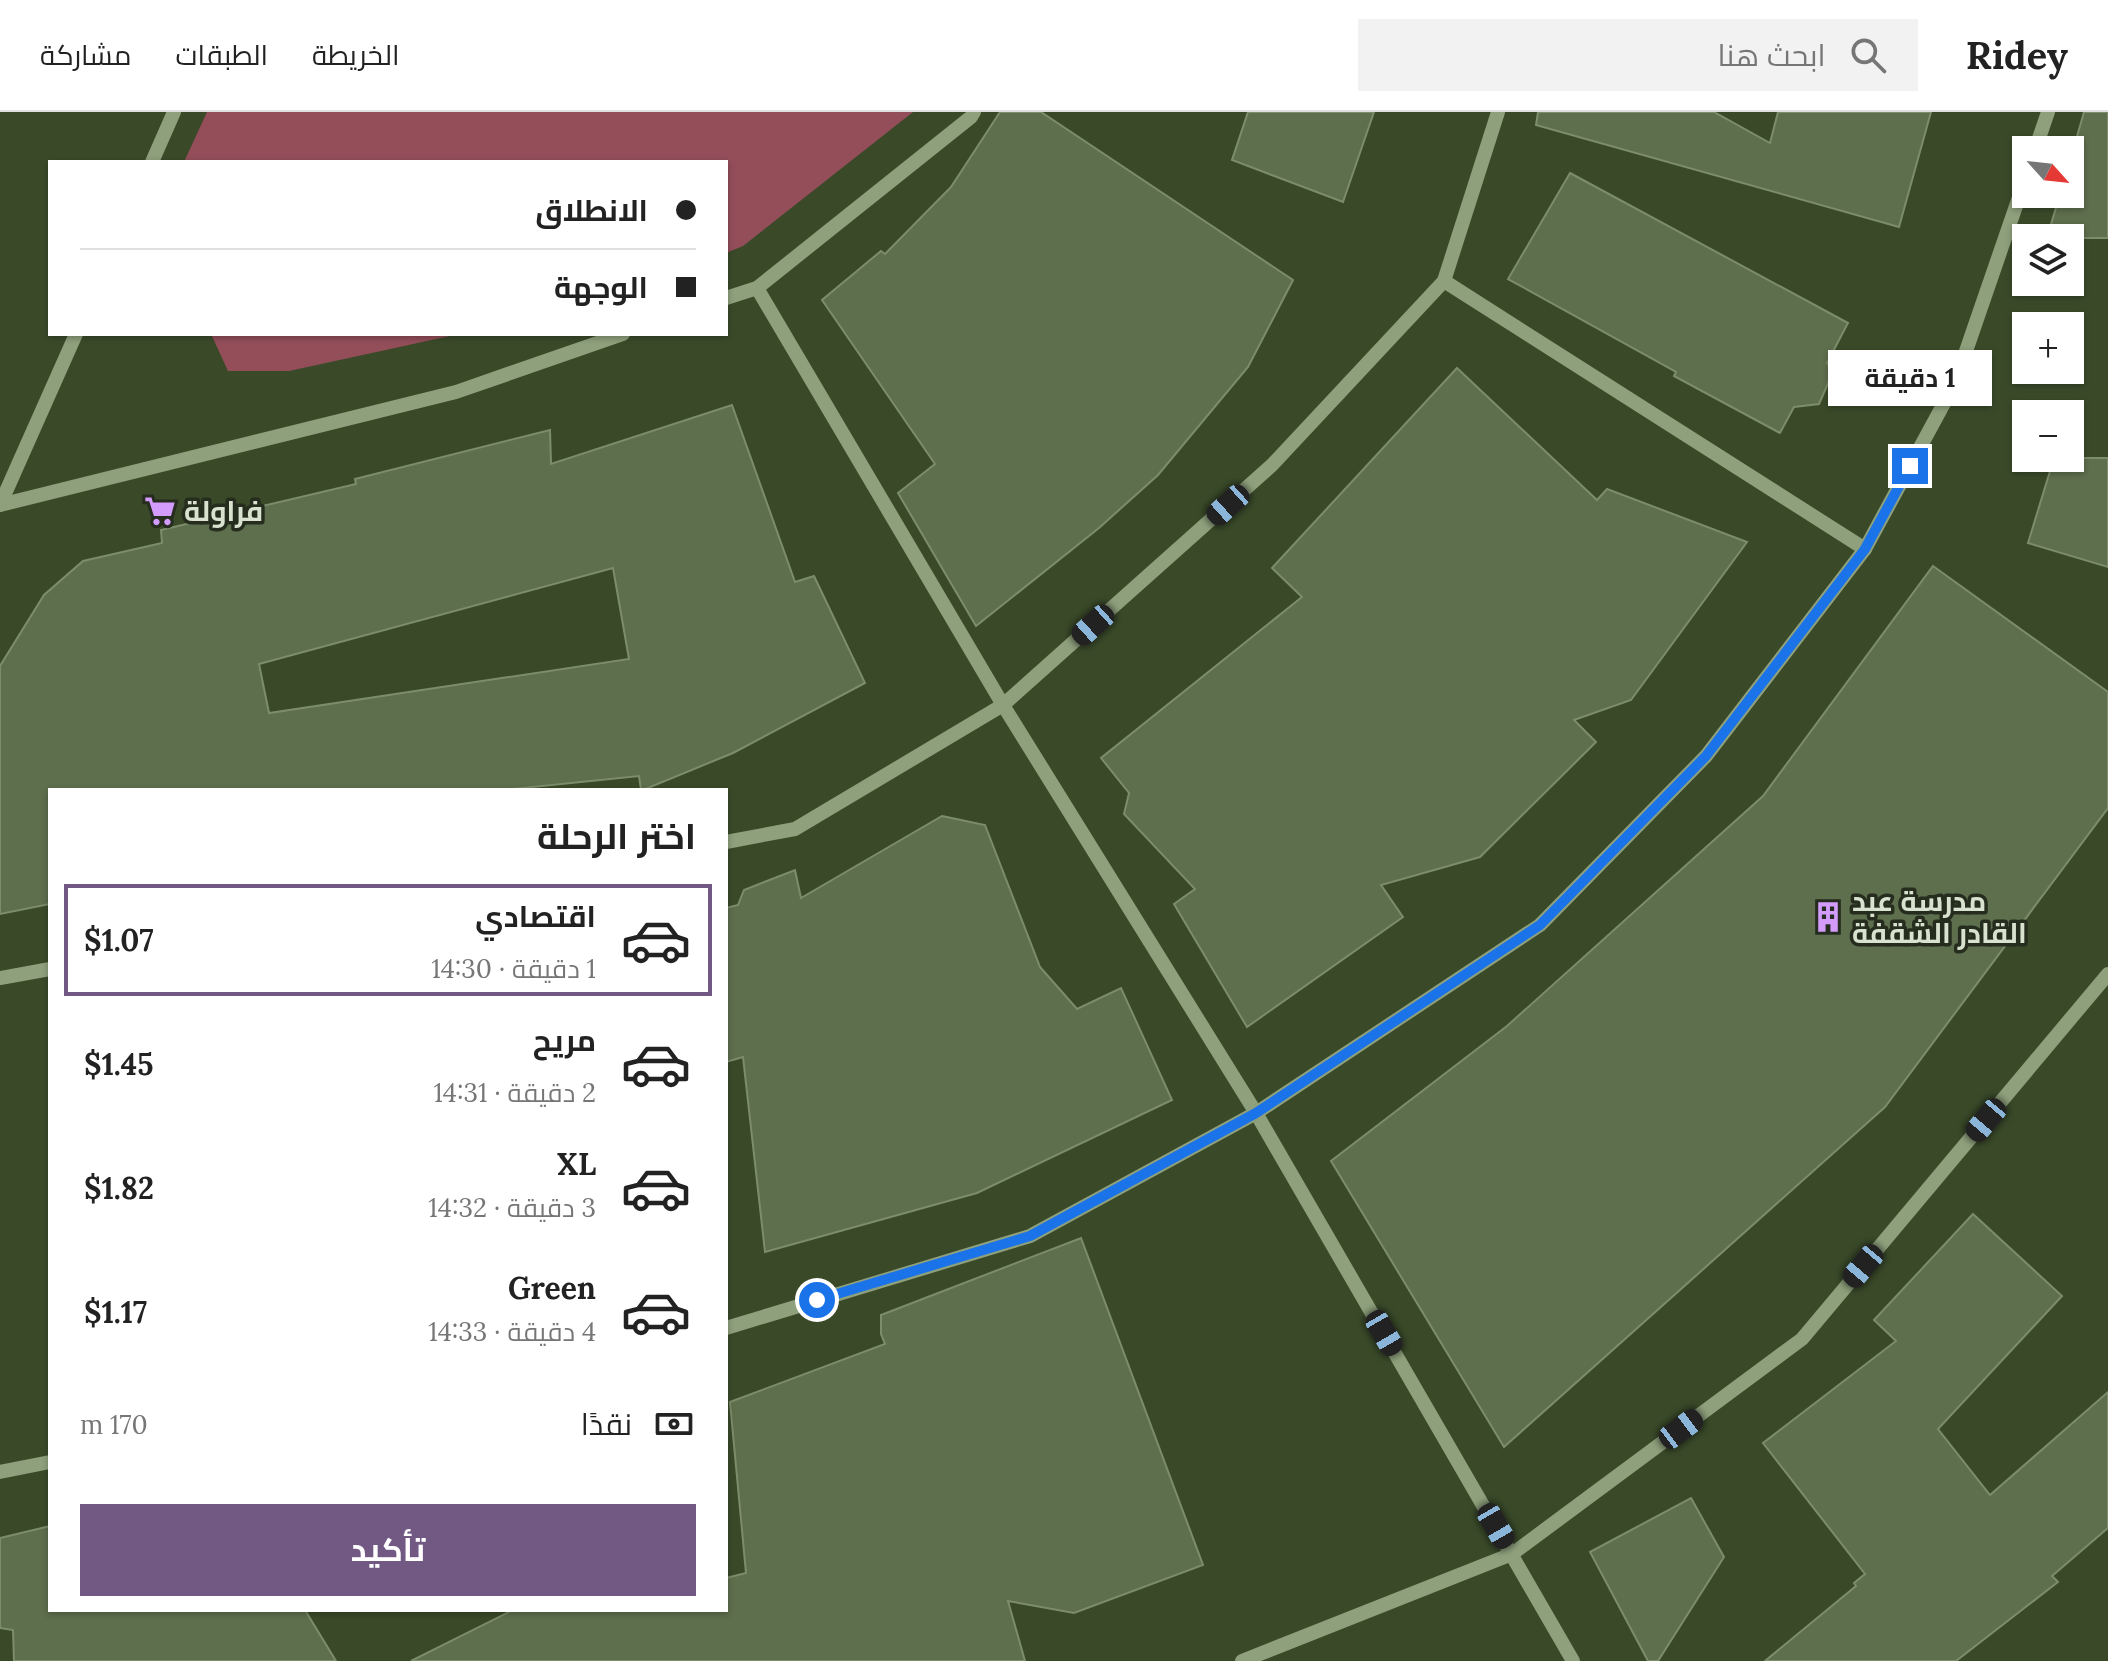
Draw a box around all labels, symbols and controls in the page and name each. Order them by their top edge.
search box [1358,19,1918,91]
text: Ridey [1966,31,2068,79]
icon: search [1846,33,1890,77]
text: ابحث هنا [1718,36,1826,74]
text: مشاركة [40,37,131,73]
text: الطبقات [175,37,268,73]
text: الخريطة [312,37,399,73]
north arrow [2012,136,2084,208]
map controls [2012,136,2084,472]
text: الانطلاق [535,191,648,229]
button: layers [2012,224,2084,296]
text: الوجهة [554,268,648,306]
button: + [2012,312,2084,384]
callout: 1 دقيقة [1828,350,1992,406]
text: 1 دقيقة [1865,361,1955,394]
button: − [2012,400,2084,472]
route end [1892,448,1928,484]
car [1202,480,1254,530]
place label: فراولة [184,493,263,529]
supermarket icon: فراولة [143,494,177,528]
car [1067,600,1119,650]
text: اختر الرحلة [537,813,696,859]
place label: مدرسة عبد القادر الشقفة [1852,883,2027,951]
text: اقتصادي [475,897,596,935]
building icon: مدرسة عبد القادر الشقفة [1811,900,1845,934]
icon: car [620,904,692,976]
text: $1.07 [84,921,154,959]
text: 1 دقيقة · 14:30 [431,952,596,985]
text: مريح [533,1021,596,1059]
icon: car [620,1028,692,1100]
text: $1.45 [84,1045,153,1083]
text: 2 دقيقة · 14:31 [433,1076,596,1109]
car [1961,1094,2011,1146]
text: XL [557,1145,596,1183]
icon: car [620,1152,692,1224]
text: $1.82 [84,1169,154,1207]
text: 3 دقيقة · 14:32 [428,1191,596,1224]
car [1838,1240,1888,1292]
text: Green [508,1269,596,1307]
icon: car [620,1276,692,1348]
route start [799,1282,835,1318]
text: $1.17 [84,1293,147,1331]
car [1362,1306,1406,1360]
text: 4 دقيقة · 14:33 [428,1315,596,1348]
icon: cash [652,1402,696,1446]
text: نقدًا [581,1405,632,1443]
car [1655,1405,1707,1453]
text: 170 m [80,1408,148,1441]
car [1474,1499,1518,1553]
button: تأكيد [80,1504,696,1596]

